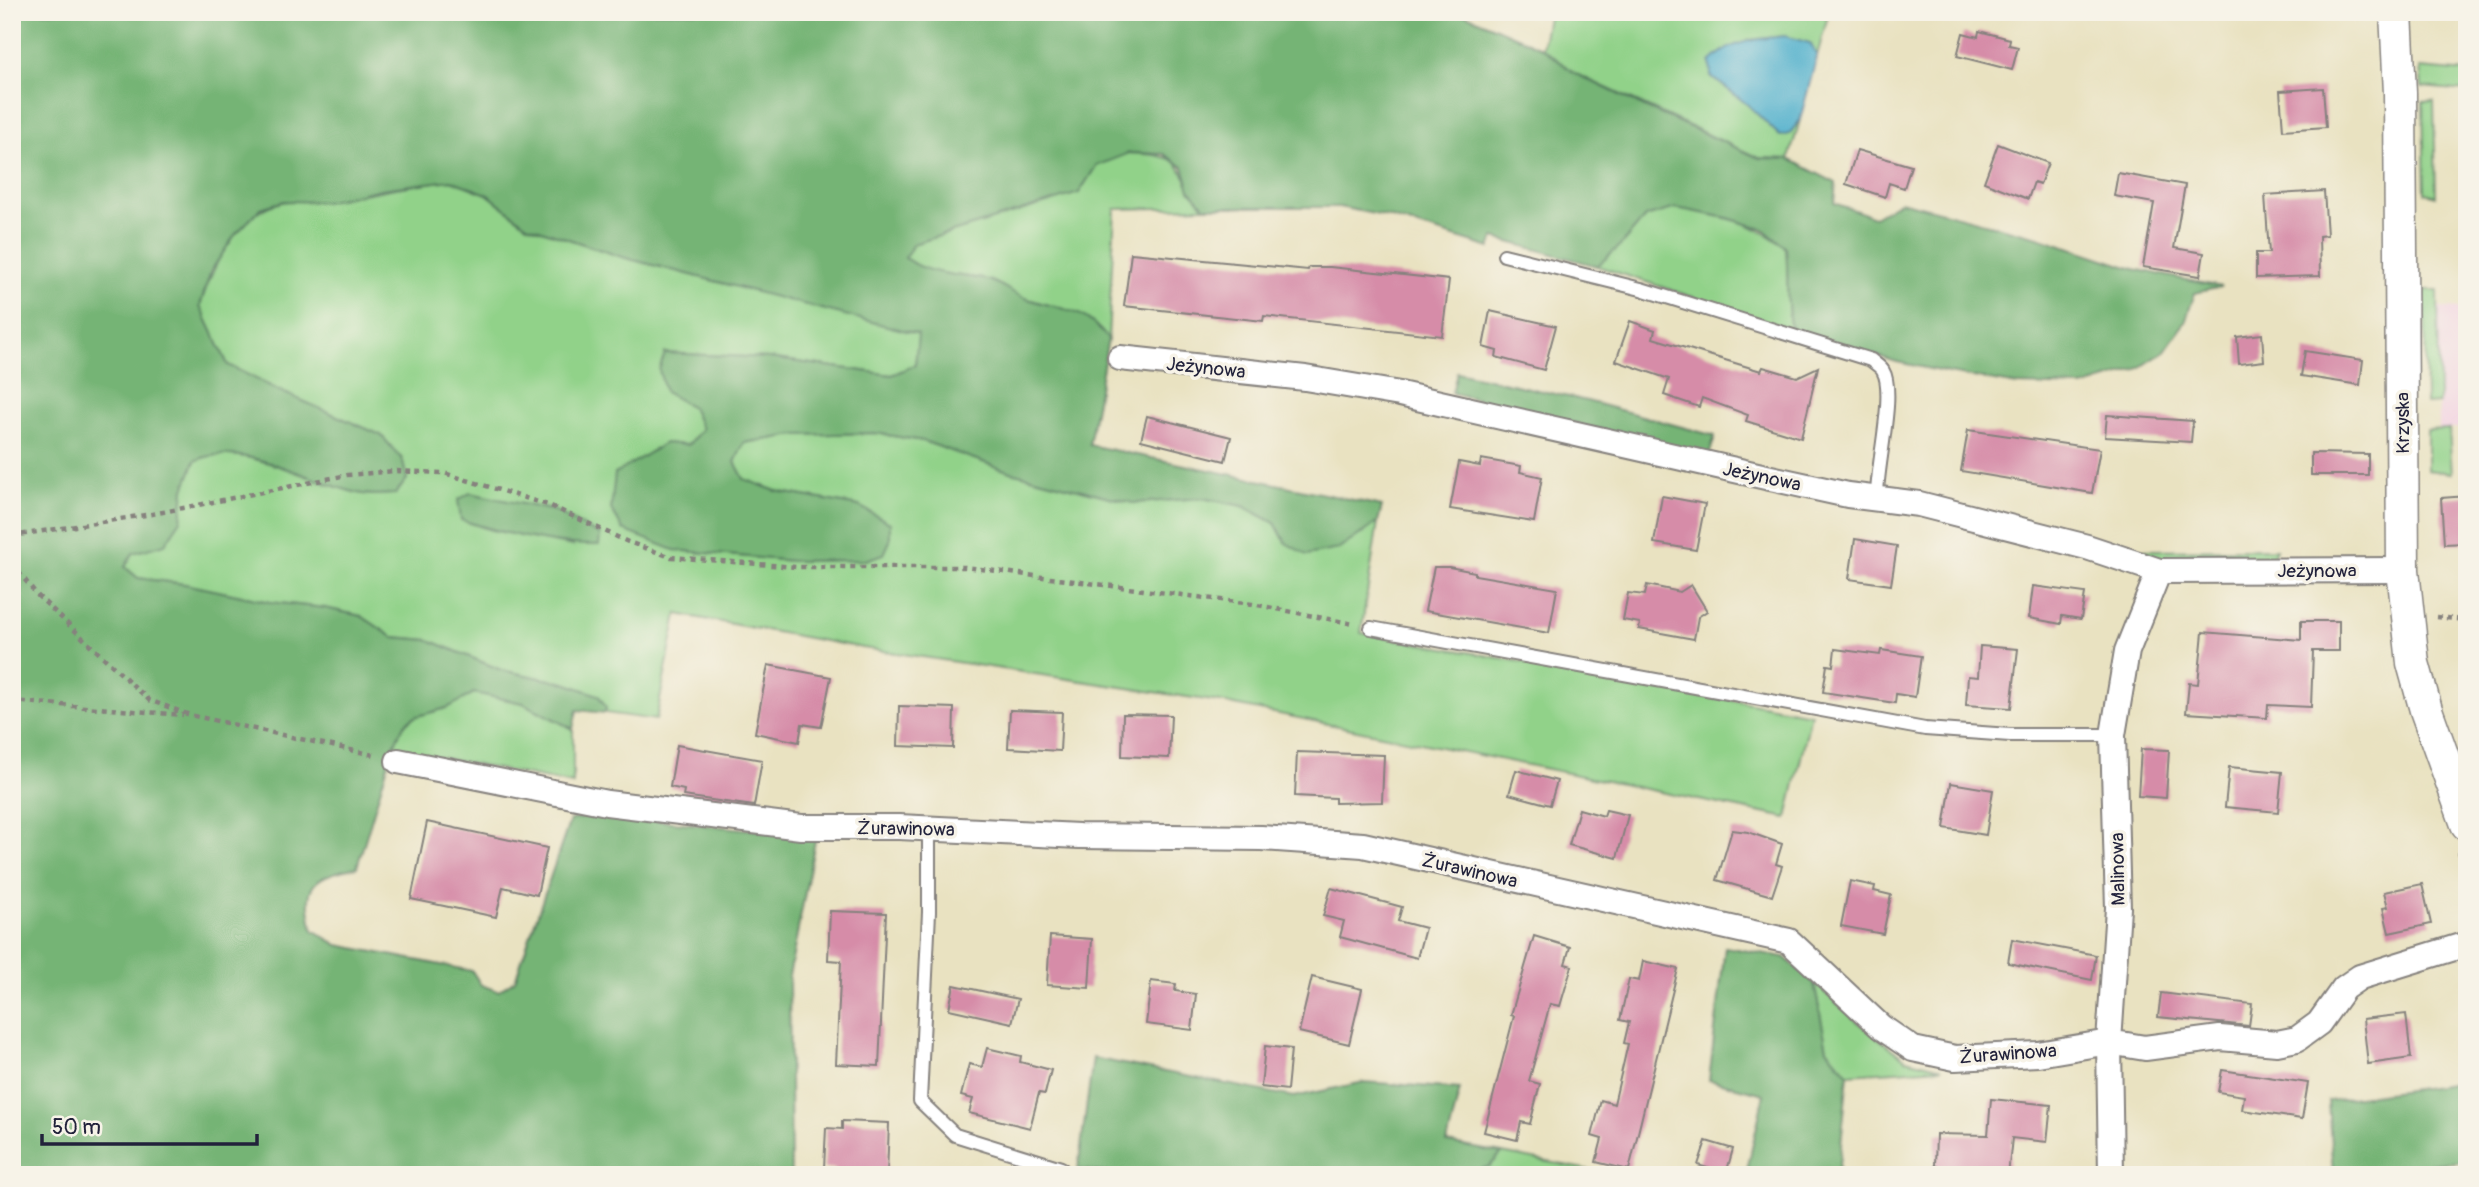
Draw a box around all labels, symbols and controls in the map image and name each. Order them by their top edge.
street label: Jeżynowa [1165,352,1247,384]
street label: Krzyska [2391,392,2415,454]
street label: Jeżynowa [1721,457,1803,497]
street label: Jeżynowa [2277,559,2357,583]
street label: Żurawinowa [857,816,955,842]
street label: Malinowa [2105,832,2131,906]
street label: Żurawinowa [1420,848,1520,894]
street label: Żurawinowa [1959,1039,2058,1069]
scale bar [42,1103,257,1147]
text: 50 m [52,1114,101,1141]

